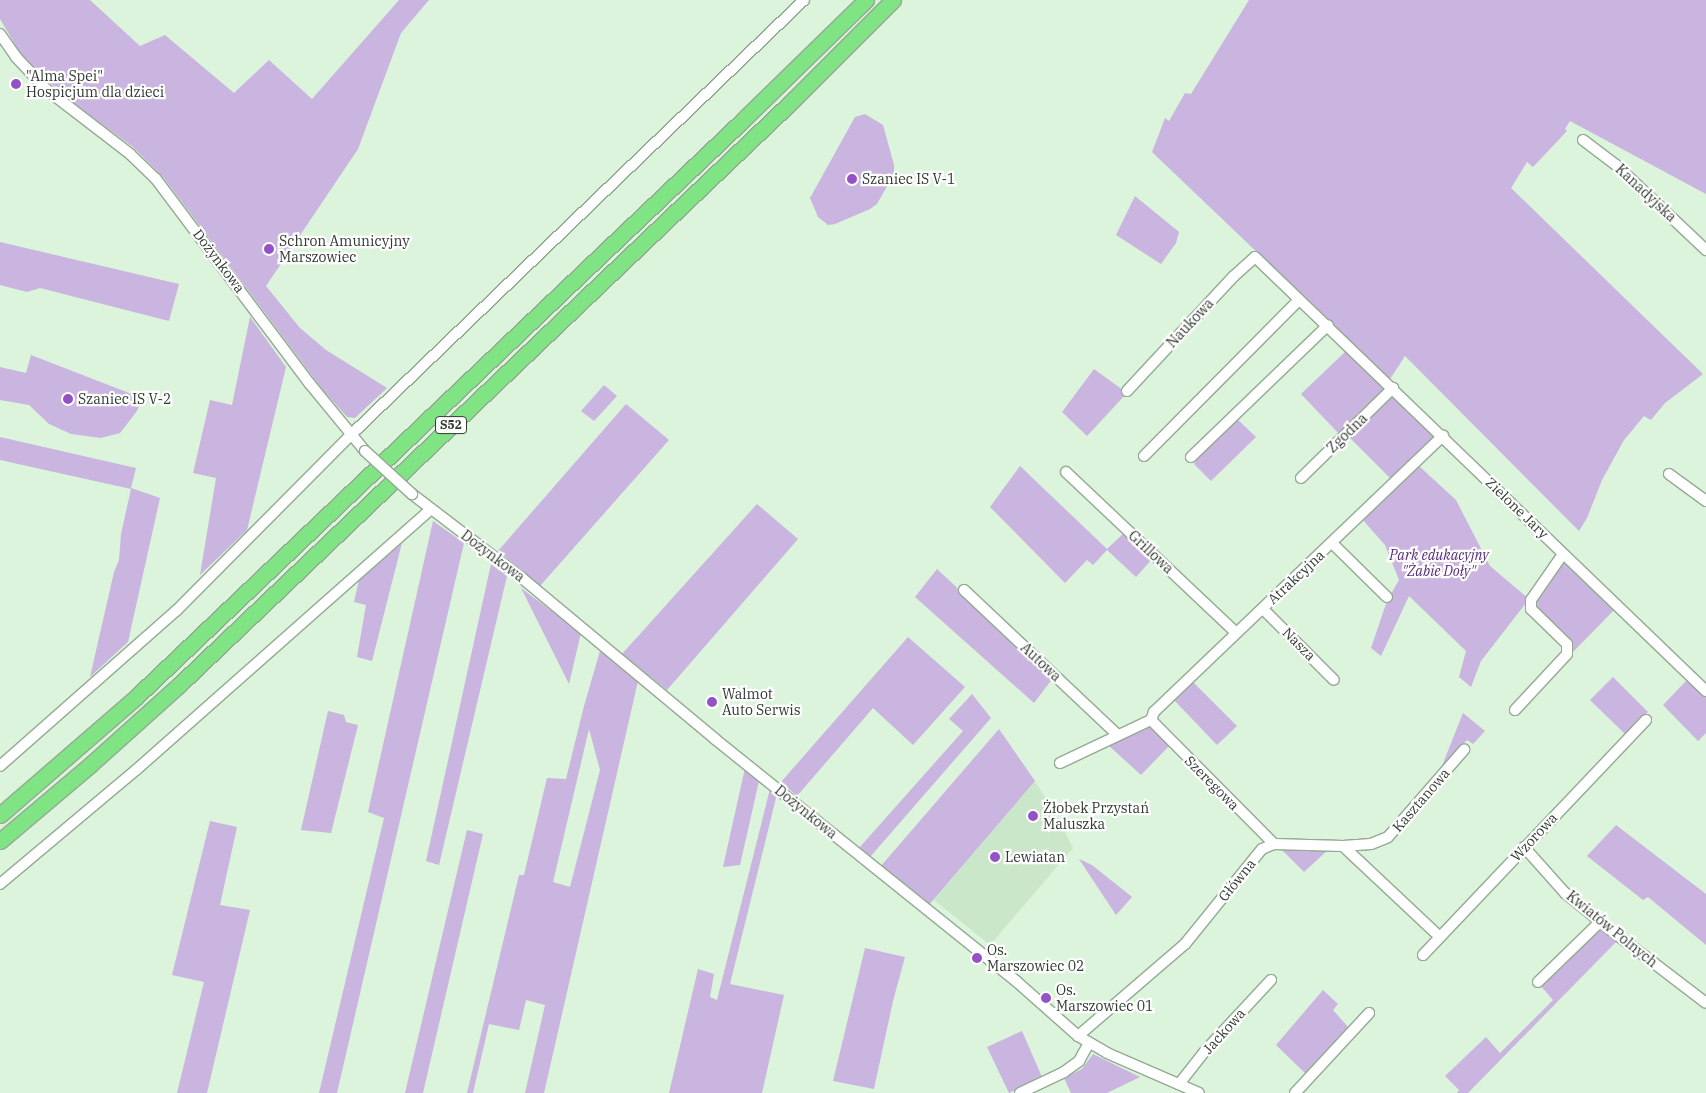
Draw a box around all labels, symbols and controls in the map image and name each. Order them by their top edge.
place label: "Alma Spei" Hospicjum dla dzieci [26,68,164,100]
marker: "Alma Spei" Hospicjum dla dzieci [10,78,22,90]
street label: Kanadyjska [1612,161,1680,225]
place label: Szaniec IS V-1 [862,171,955,187]
marker: Szaniec IS V-1 [846,173,858,185]
street label: Dożynkowa [190,226,248,296]
place label: Schron Amunicyjny Marszowiec [279,233,410,266]
marker: Schron Amunicyjny Marszowiec [263,243,275,255]
street label: Naukowa [1163,295,1217,351]
place label: Szaniec IS V-2 [78,391,171,407]
marker: Szaniec IS V-2 [62,393,74,405]
street label: Zgodna [1323,410,1371,456]
road number: S52 [435,416,467,434]
street label: Zielone Jary [1482,474,1552,542]
street label: Dożynkowa [458,527,528,585]
street label: Grillowa [1125,527,1177,577]
street label: Atrakcyjna [1264,546,1328,608]
park label: Park edukacyjny "Żabie Doły" [1389,547,1489,580]
street label: Nasza [1279,624,1319,664]
street label: Autowa [1017,639,1065,685]
place label: Walmot Auto Serwis [722,686,801,719]
marker: Walmot Auto Serwis [706,696,718,708]
street label: Szeregowa [1181,752,1243,814]
street label: Kasztanowa [1389,765,1453,835]
street label: Dożynkowa [771,782,841,842]
place label: Żłobek Przystań Maluszka [1043,800,1149,832]
street label: Wzorowa [1507,809,1561,865]
marker: Żłobek Przystań Maluszka [1027,810,1039,822]
place label: Lewiatan [1005,849,1065,865]
marker: Lewiatan [989,851,1001,863]
street label: Główna [1215,855,1259,905]
street label: Kwiatów Polnych [1563,887,1661,971]
place label: Os. Marszowiec 02 [987,942,1084,974]
marker: Os. Marszowiec 02 [971,952,983,964]
place label: Os. Marszowiec 01 [1056,982,1153,1014]
marker: Os. Marszowiec 01 [1040,992,1052,1004]
street label: Jackowa [1199,1005,1249,1057]

